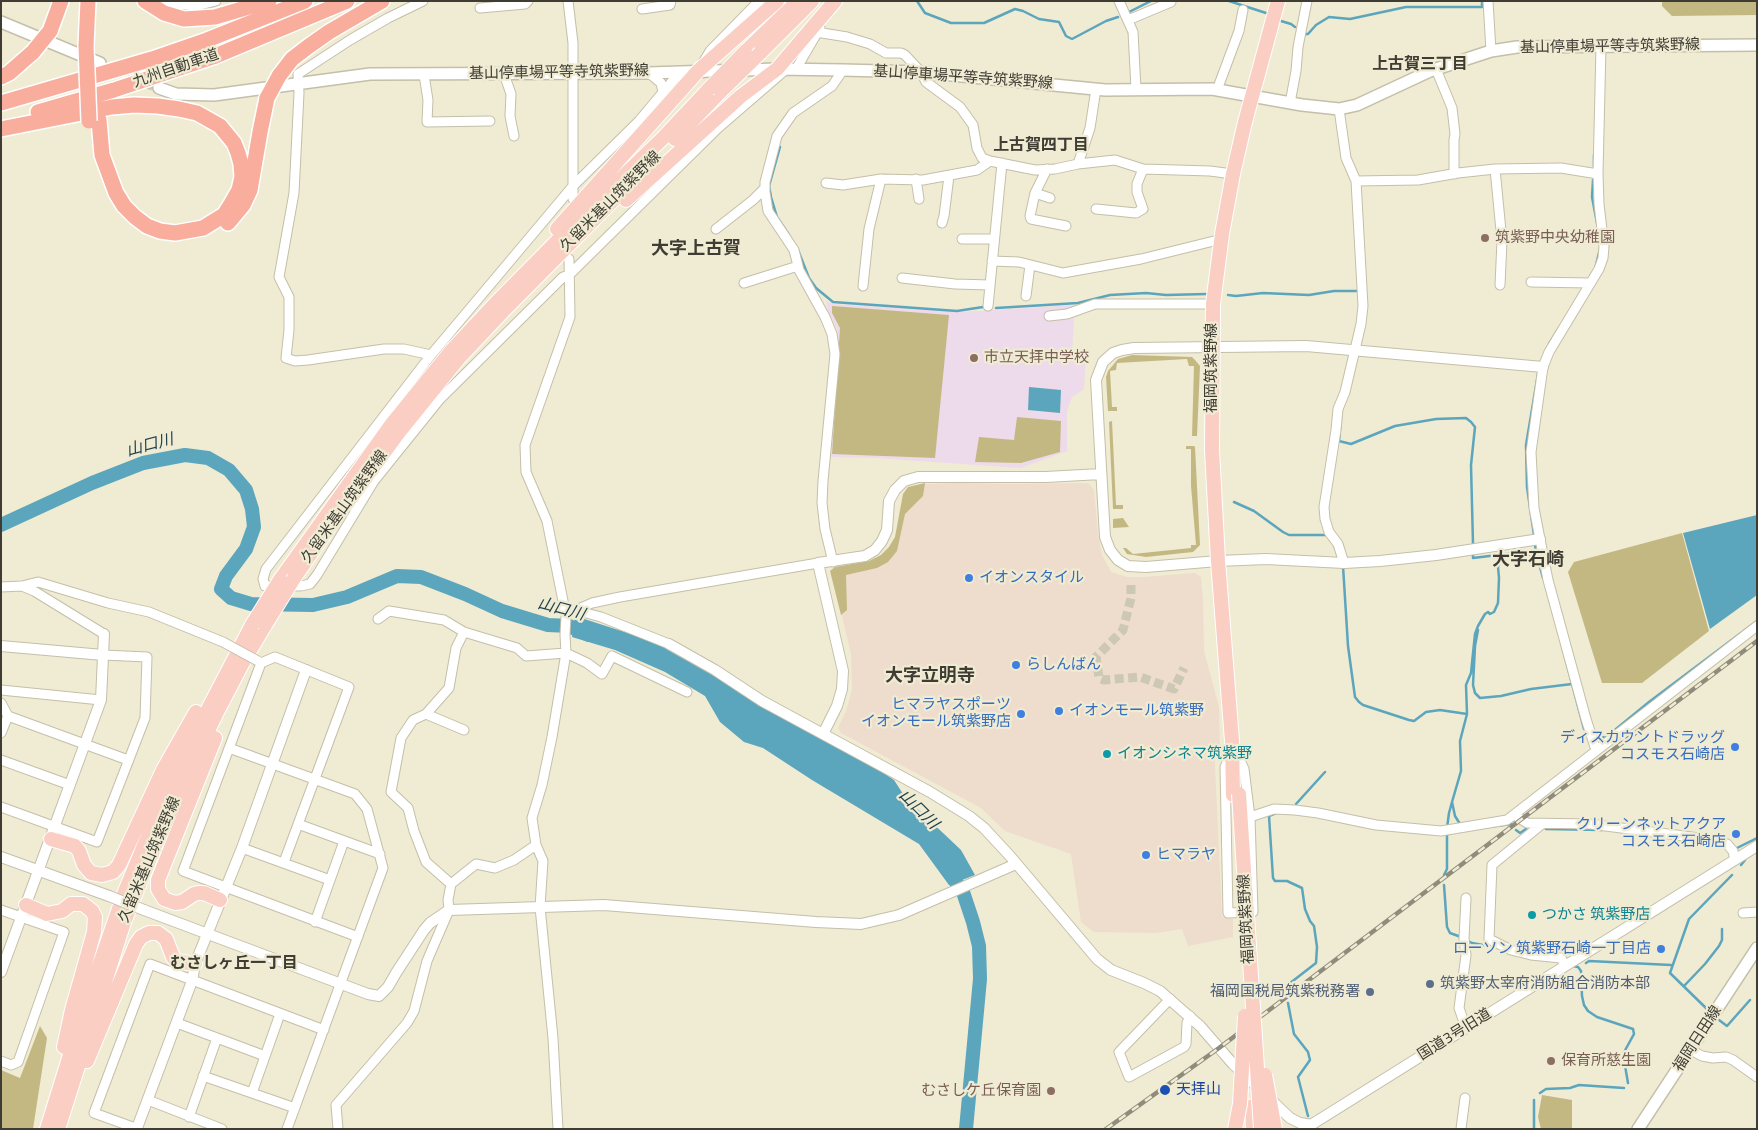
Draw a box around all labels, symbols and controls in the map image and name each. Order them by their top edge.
street label: 基山停車場平等寺筑紫野線 [1520,36,1700,58]
street label: 九州自動車道 [131,46,221,92]
district label: 上古賀三丁目 [1372,55,1468,75]
street label: 基山停車場平等寺筑紫野線 [469,62,649,84]
street label: 基山停車場平等寺筑紫野線 [873,63,1053,93]
district label: 上古賀四丁目 [993,136,1089,156]
street label: 久留米基山筑紫野線 [557,148,665,256]
place label: 筑紫野中央幼稚園 [1495,229,1615,247]
marker: 筑紫野中央幼稚園 [1479,232,1491,244]
district label: 大字上古賀 [651,239,741,261]
street label: 福岡筑紫野線 [1203,323,1221,413]
place label: 市立天拝中学校 [984,349,1089,367]
marker: 市立天拝中学校 [968,352,980,364]
water label: 山口川 [124,431,176,461]
street label: 久留米基山筑紫野線 [298,447,392,567]
district label: 大字石崎 [1492,550,1564,572]
place label: イオンスタイル [979,569,1084,587]
marker: イオンスタイル [963,572,975,584]
water label: 山口川 [535,595,587,625]
place label: らしんばん [1026,656,1101,674]
marker: らしんばん [1010,659,1022,671]
district label: 大字立明寺 [885,666,975,688]
place label: ヒマラヤスポーツ イオンモール筑紫野店 [861,696,1011,731]
place label: イオンモール筑紫野 [1069,702,1204,720]
marker: イオンモール筑紫野 [1053,705,1065,717]
marker: ヒマラヤスポーツ イオンモール筑紫野店 [1015,708,1027,720]
place label: ディスカウントドラッグ コスモス石崎店 [1560,729,1725,764]
marker: ディスカウントドラッグ コスモス石崎店 [1729,741,1741,753]
place label: イオンシネマ筑紫野 [1117,745,1252,763]
marker: イオンシネマ筑紫野 [1101,748,1113,760]
water label: 山口川 [894,786,942,834]
street label: 久留米基山筑紫野線 [115,794,185,926]
place label: クリーンネットアクア コスモス石崎店 [1576,816,1726,851]
marker: クリーンネットアクア コスモス石崎店 [1730,828,1742,840]
place label: ヒマラヤ [1156,846,1216,864]
marker: ヒマラヤ [1140,849,1152,861]
street label: 福岡筑紫野線 [1236,874,1258,964]
place label: つかさ 筑紫野店 [1542,906,1650,924]
marker: つかさ 筑紫野店 [1526,909,1538,921]
place label: ローソン 筑紫野石崎一丁目店 [1453,940,1651,958]
marker: ローソン 筑紫野石崎一丁目店 [1655,943,1667,955]
district label: むさしヶ丘一丁目 [170,954,298,974]
place label: 筑紫野太宰府消防組合消防本部 [1440,975,1650,993]
marker: 筑紫野太宰府消防組合消防本部 [1424,978,1436,990]
place label: 福岡国税局筑紫税務署 [1210,983,1360,1001]
marker: 福岡国税局筑紫税務署 [1364,986,1376,998]
street label: 福岡日田線 [1670,1003,1726,1075]
street label: 国道3号旧道 [1415,1005,1495,1065]
place label: 保育所慈生園 [1561,1052,1651,1070]
marker: 保育所慈生園 [1545,1055,1557,1067]
place label: 天拝山 [1176,1081,1221,1099]
place label: むさしケ丘保育園 [921,1082,1041,1100]
marker: 天拝山 [1158,1083,1172,1097]
marker: むさしケ丘保育園 [1045,1085,1057,1097]

